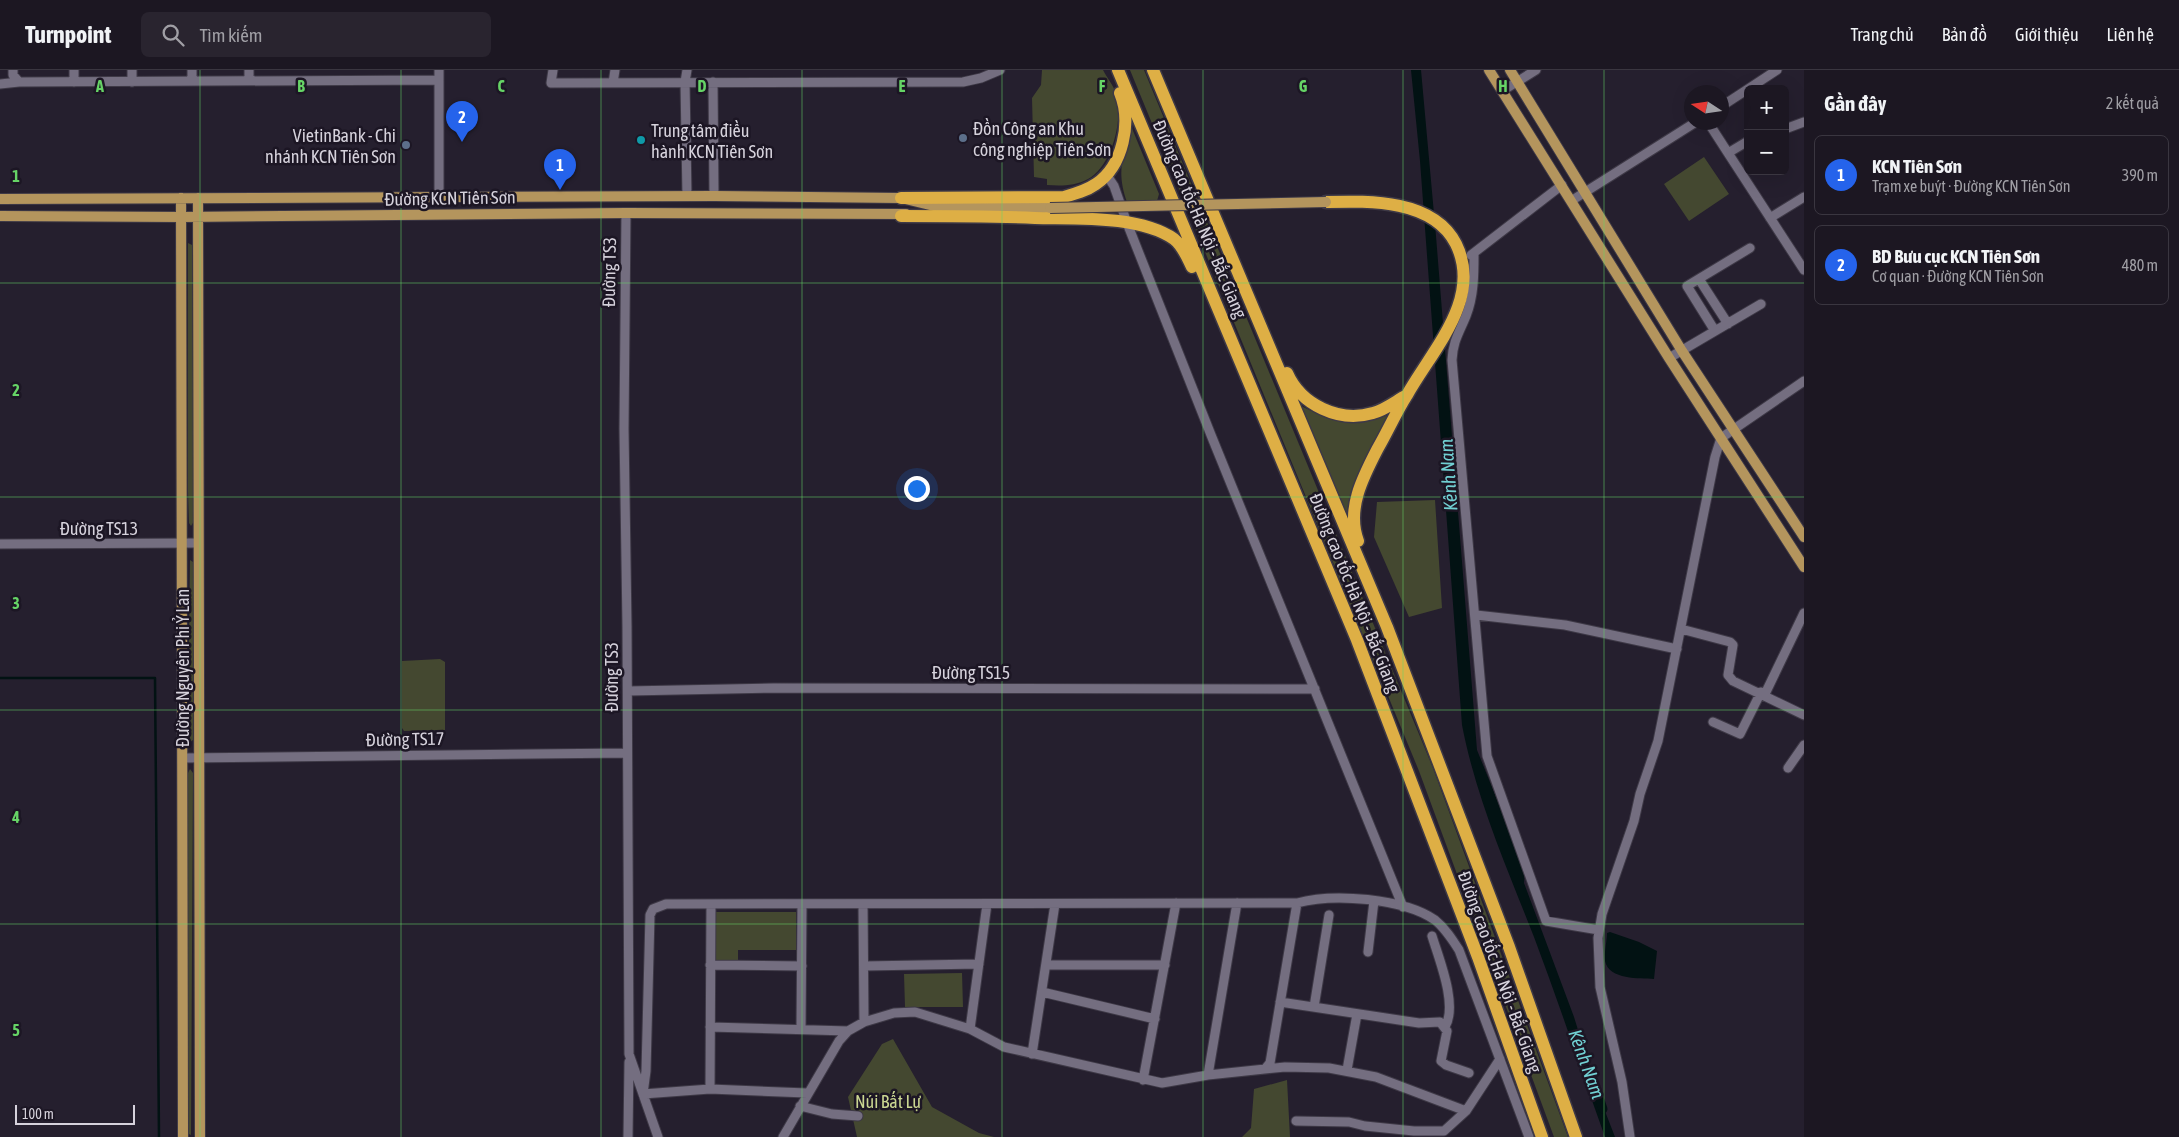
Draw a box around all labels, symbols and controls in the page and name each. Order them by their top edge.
search box [141,12,491,57]
text: Turnpoint [25,21,111,48]
icon: search [159,21,187,49]
text: Tìm kiếm [199,24,262,46]
text: Trang chủ [1851,24,1914,45]
text: Bản đồ [1942,24,1987,45]
text: Giới thiệu [2015,24,2079,45]
text: Liên hệ [2107,24,2154,45]
text: A [95,77,104,95]
text: B [297,77,305,95]
text: C [497,77,505,95]
text: D [698,77,707,95]
text: E [899,77,906,95]
text: F [1099,77,1106,95]
text: G [1299,77,1308,95]
text: H [1498,77,1508,95]
north arrow [1684,85,1729,130]
map controls [1744,85,1789,175]
button: + [1744,85,1789,130]
text: Gần đây [1824,91,1886,115]
text: 2 kết quả [2106,94,2159,112]
pin: 2 [446,101,478,142]
street label: Đường cao tốc Hà Nội - Bắc Giang [1149,116,1252,321]
place label: Đồn Công an Khu công nghiệp Tiên Sơn [973,117,1111,160]
place label: Trung tâm điều hành KCN Tiên Sơn [651,119,773,162]
place label: VietinBank - Chi nhánh KCN Tiên Sơn [265,125,396,167]
button: − [1744,130,1789,175]
marker: Đồn Công an Khu công nghiệp Tiên Sơn [957,132,969,144]
marker: Trung tâm điều hành KCN Tiên Sơn [635,134,647,146]
marker: VietinBank - Chi nhánh KCN Tiên Sơn [400,139,412,151]
pin: 1 [544,149,576,190]
text: KCN Tiên Sơn [1872,155,1962,177]
text: 1 [1837,166,1845,184]
text: 390 m [2122,166,2158,184]
text: 1 [12,167,20,185]
text: Trạm xe buýt · Đường KCN Tiên Sơn [1872,177,2071,195]
street label: Đường KCN Tiên Sơn [384,186,516,210]
street label: Đường TS3 [598,237,620,307]
text: BD Bưu cục KCN Tiên Sơn [1872,245,2040,267]
text: 2 [1837,256,1845,274]
text: 480 m [2122,256,2158,274]
text: Cơ quan · Đường KCN Tiên Sơn [1872,267,2044,285]
text: 2 [12,381,20,399]
water label: Kênh Nam [1434,438,1461,512]
your location [904,476,930,502]
street label: Đường cao tốc Hà Nội - Bắc Giang [1305,490,1406,696]
street label: Đường TS13 [60,518,138,539]
street label: Đường Nguyên Phi Ỷ Lan [172,589,193,747]
text: 3 [12,594,20,612]
street label: Đường TS3 [601,642,622,712]
street label: Đường TS15 [932,662,1010,683]
street label: Đường TS17 [366,728,444,750]
text: 4 [11,808,20,826]
street label: Đường cao tốc Hà Nội - Bắc Giang [1454,868,1547,1076]
text: 5 [12,1021,20,1039]
water label: Kênh Nam [1564,1026,1610,1102]
park label: Núi Bất Lự [855,1090,921,1112]
scale bar [15,1102,135,1125]
text: 100 m [22,1106,54,1122]

